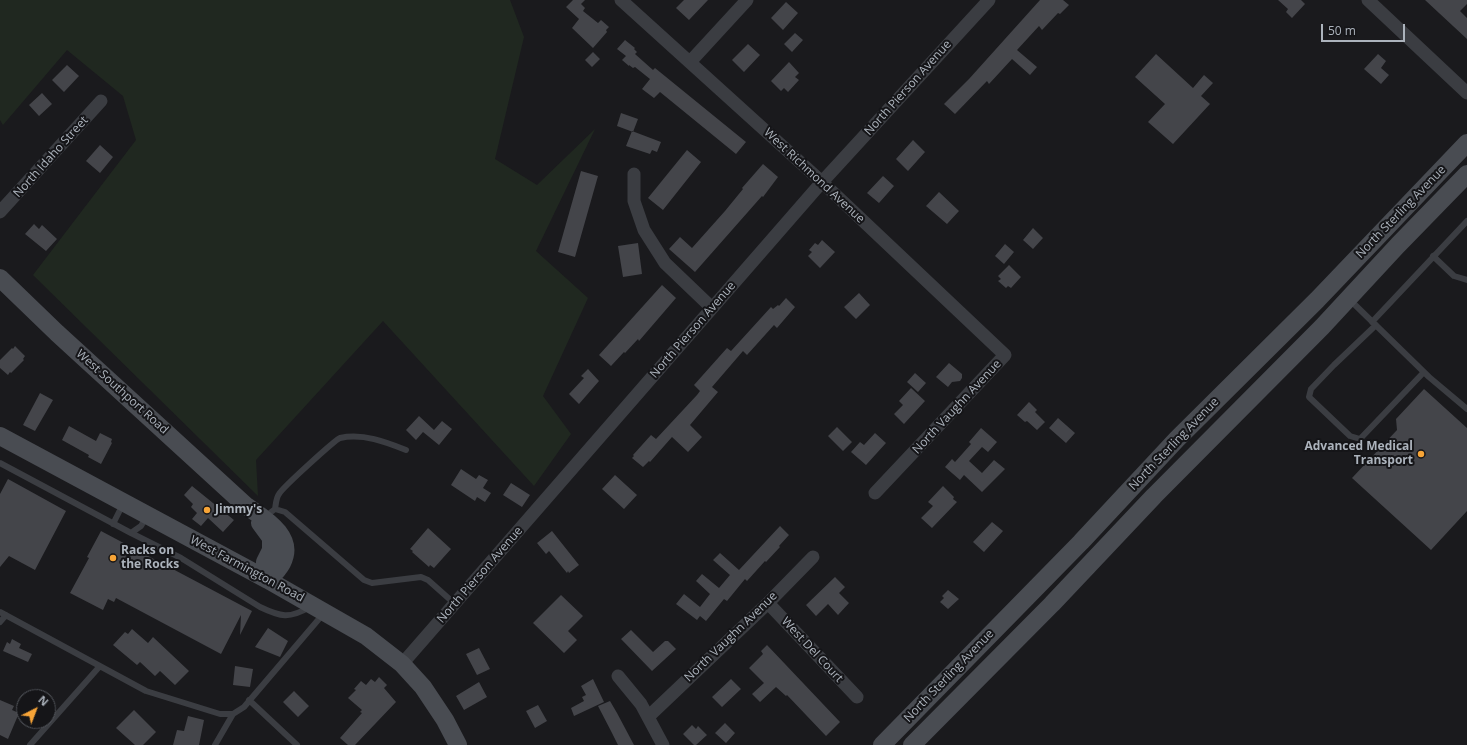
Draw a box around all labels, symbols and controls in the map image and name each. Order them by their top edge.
scale bar [1323,16,1407,42]
text: 50 m [1328,22,1356,39]
street label: North Pierson Avenue [861,37,955,139]
street label: North Idaho Street [11,113,91,201]
street label: West Richmond Avenue [761,126,867,226]
street label: North Sterling Avenue [1353,163,1449,261]
street label: North Pierson Avenue [647,279,739,381]
street label: West Southport Road [73,347,171,437]
street label: North Vaughn Avenue [910,357,1004,457]
street label: North Sterling Avenue [1126,395,1222,493]
place label: Advanced Medical Transport [1304,440,1413,468]
marker: Advanced Medical Transport [1416,449,1426,459]
place label: Jimmy's [215,503,262,517]
marker: Jimmy's [202,505,212,515]
street label: North Pierson Avenue [434,524,526,626]
street label: West Farmington Road [187,533,307,605]
place label: Racks on the Rocks [121,544,179,572]
marker: Racks on the Rocks [108,553,118,563]
street label: North Vaughn Avenue [682,589,780,685]
street label: West Del Court [778,614,846,686]
street label: North Sterling Avenue [901,627,997,725]
north arrow [16,689,56,729]
text: N [35,692,52,709]

